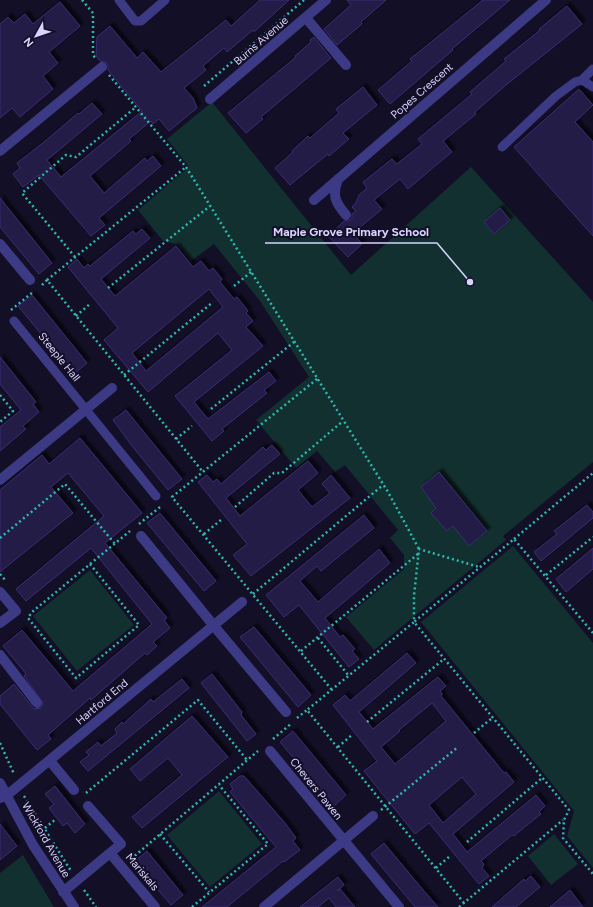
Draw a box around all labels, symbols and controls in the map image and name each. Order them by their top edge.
street label: Burns Avenue [231,14,291,68]
north arrow [16,16,56,56]
text: N [21,35,36,50]
street label: Popes Crescent [388,60,456,122]
callout: Maple Grove Primary School [265,219,437,243]
text: Maple Grove Primary School [273,225,429,239]
street label: Steeple Hall [35,330,83,384]
street label: Hartford End [73,676,131,728]
street label: Chevers Pawen [287,756,345,822]
street label: Wickford Avenue [19,800,73,880]
street label: Mariskals [123,851,161,893]

